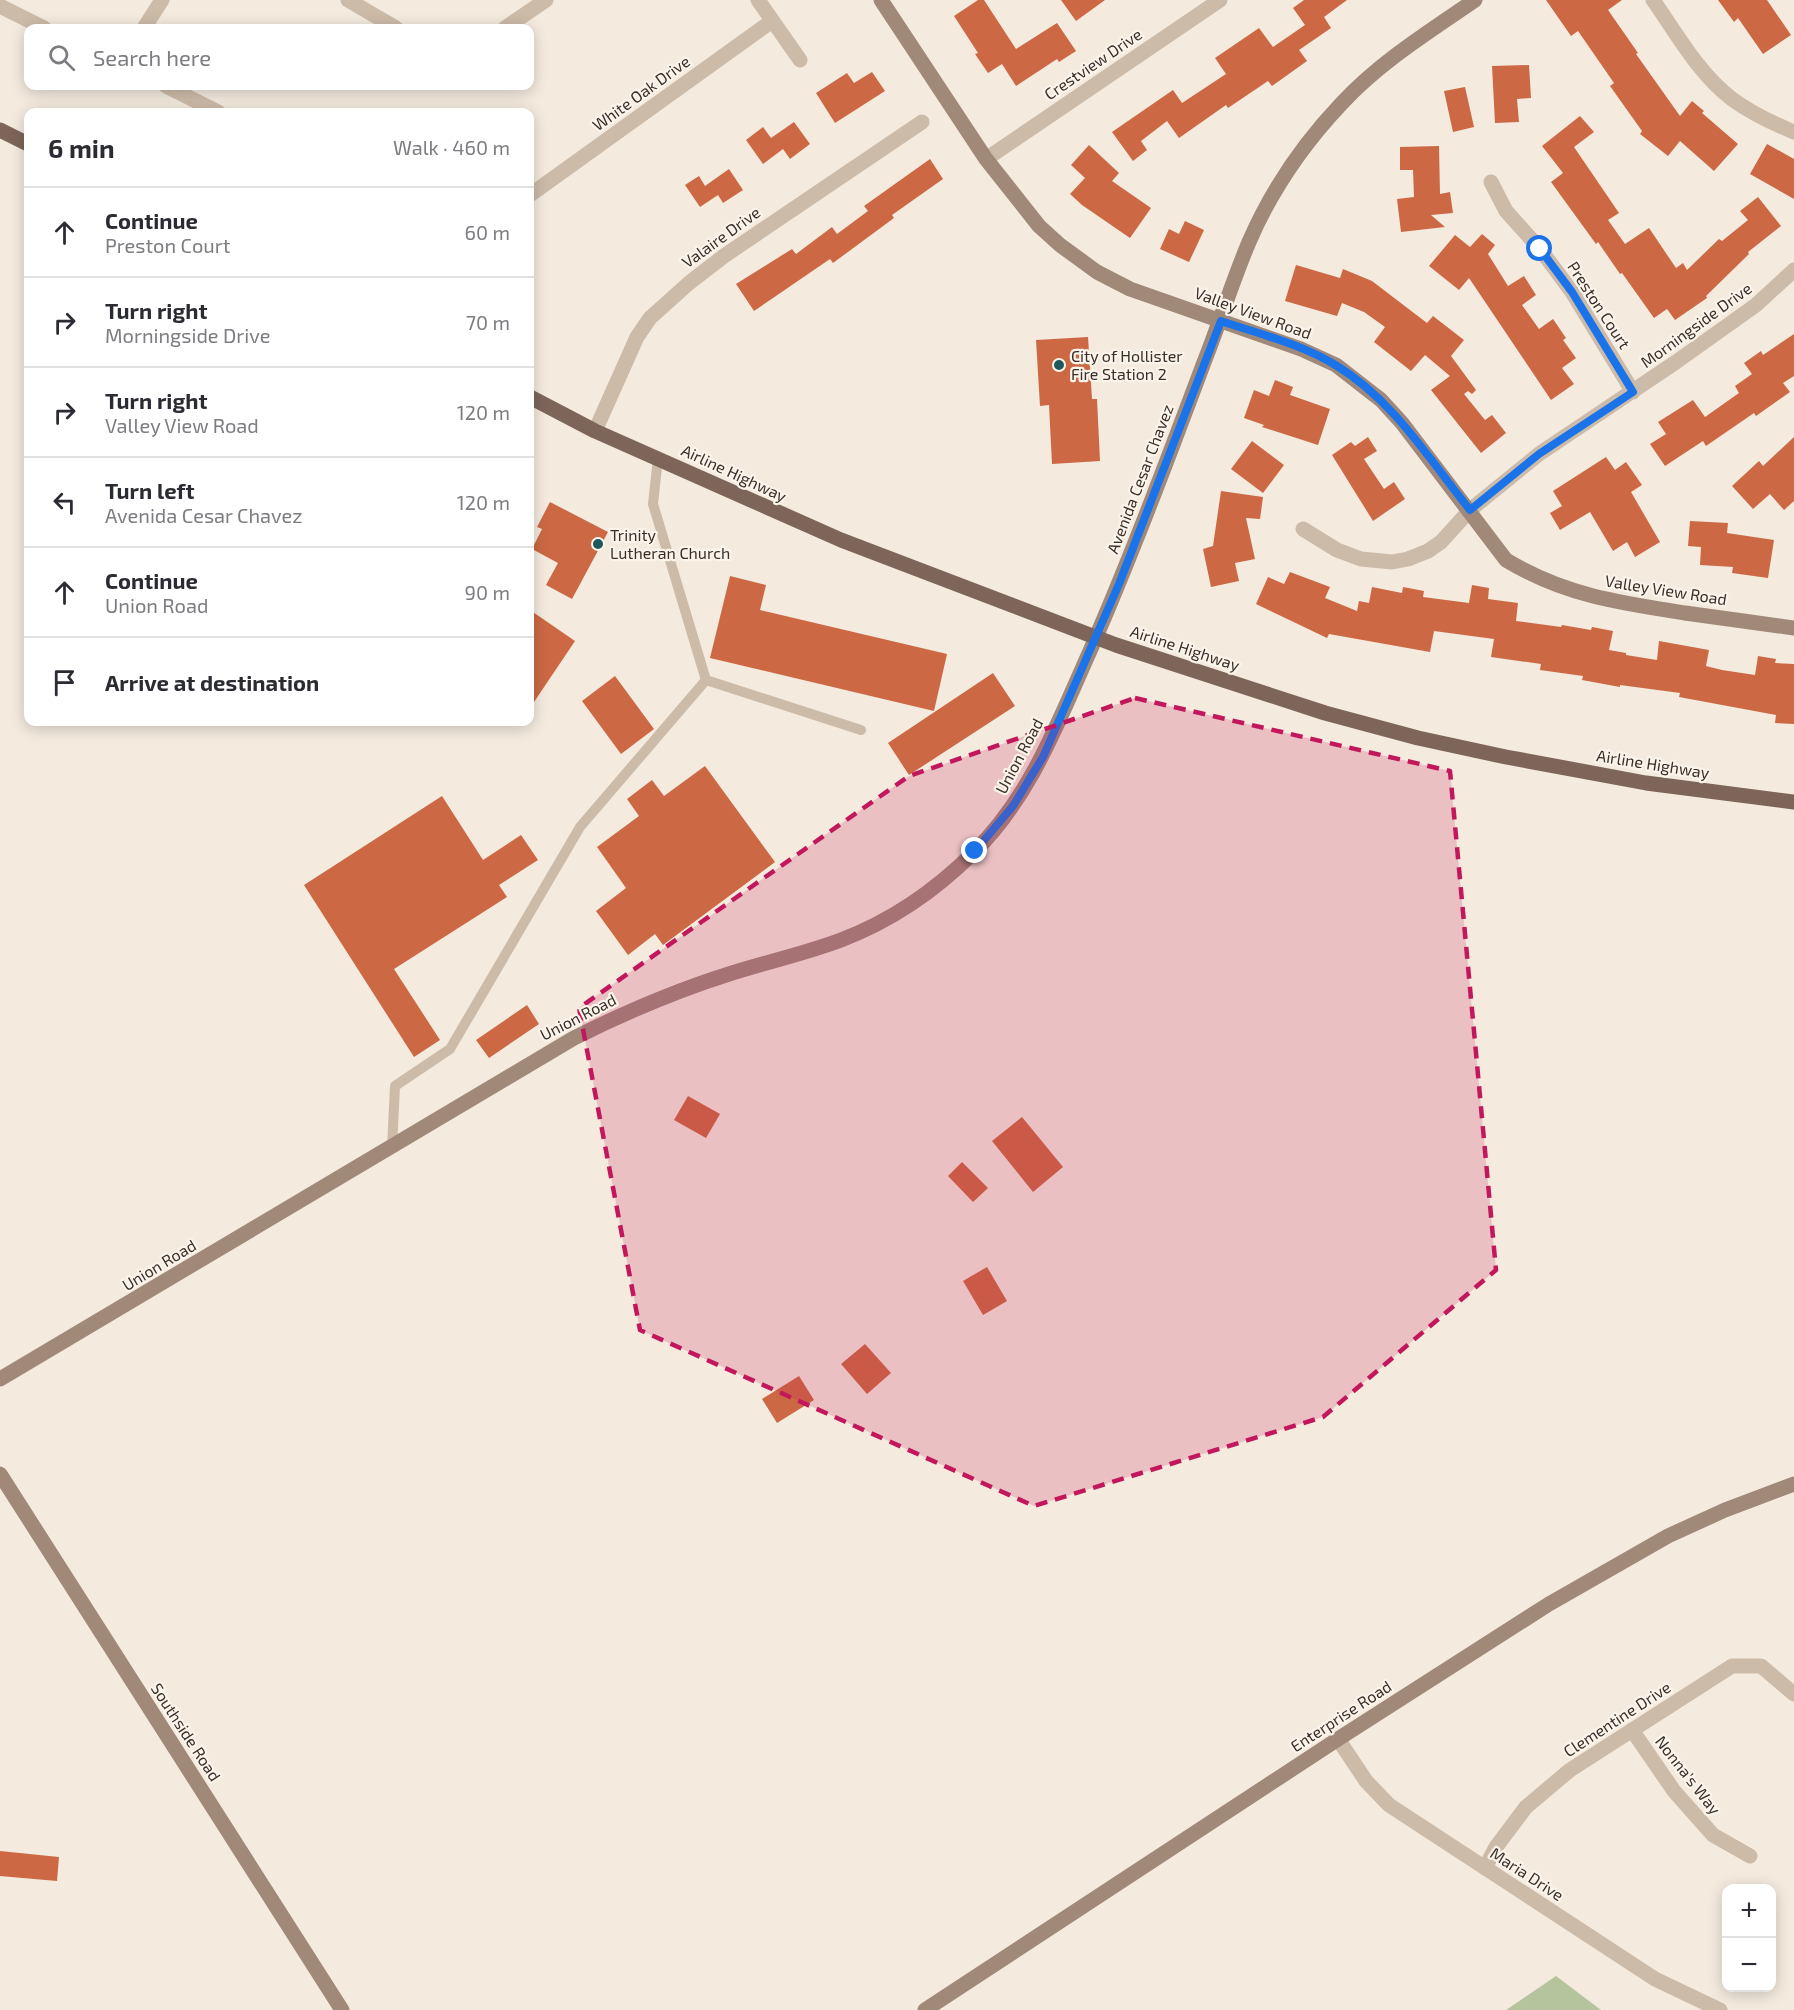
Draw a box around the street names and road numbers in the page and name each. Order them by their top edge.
street label: Crestview Drive [1040,24,1145,103]
street label: White Oak Drive [588,51,693,134]
street label: Valaire Drive [678,202,763,271]
street label: Preston Court [1564,258,1635,352]
street label: Morningside Drive [1637,278,1755,371]
street label: Valley View Road [1192,283,1314,342]
street label: Avenida Cesar Chavez [1102,402,1177,556]
street label: Airline Highway [679,440,790,505]
street label: Valley View Road [1604,571,1728,609]
street label: Airline Highway [1128,621,1243,674]
street label: Union Road [991,715,1046,797]
street label: Airline Highway [1595,745,1711,782]
street label: Union Road [537,989,619,1044]
street label: Union Road [118,1235,199,1294]
street label: Enterprise Road [1287,1676,1395,1755]
street label: Clementine Drive [1560,1677,1674,1760]
street label: Southside Road [148,1679,225,1784]
street label: Nonna's Way [1652,1732,1725,1818]
street label: Maria Drive [1487,1843,1567,1904]

